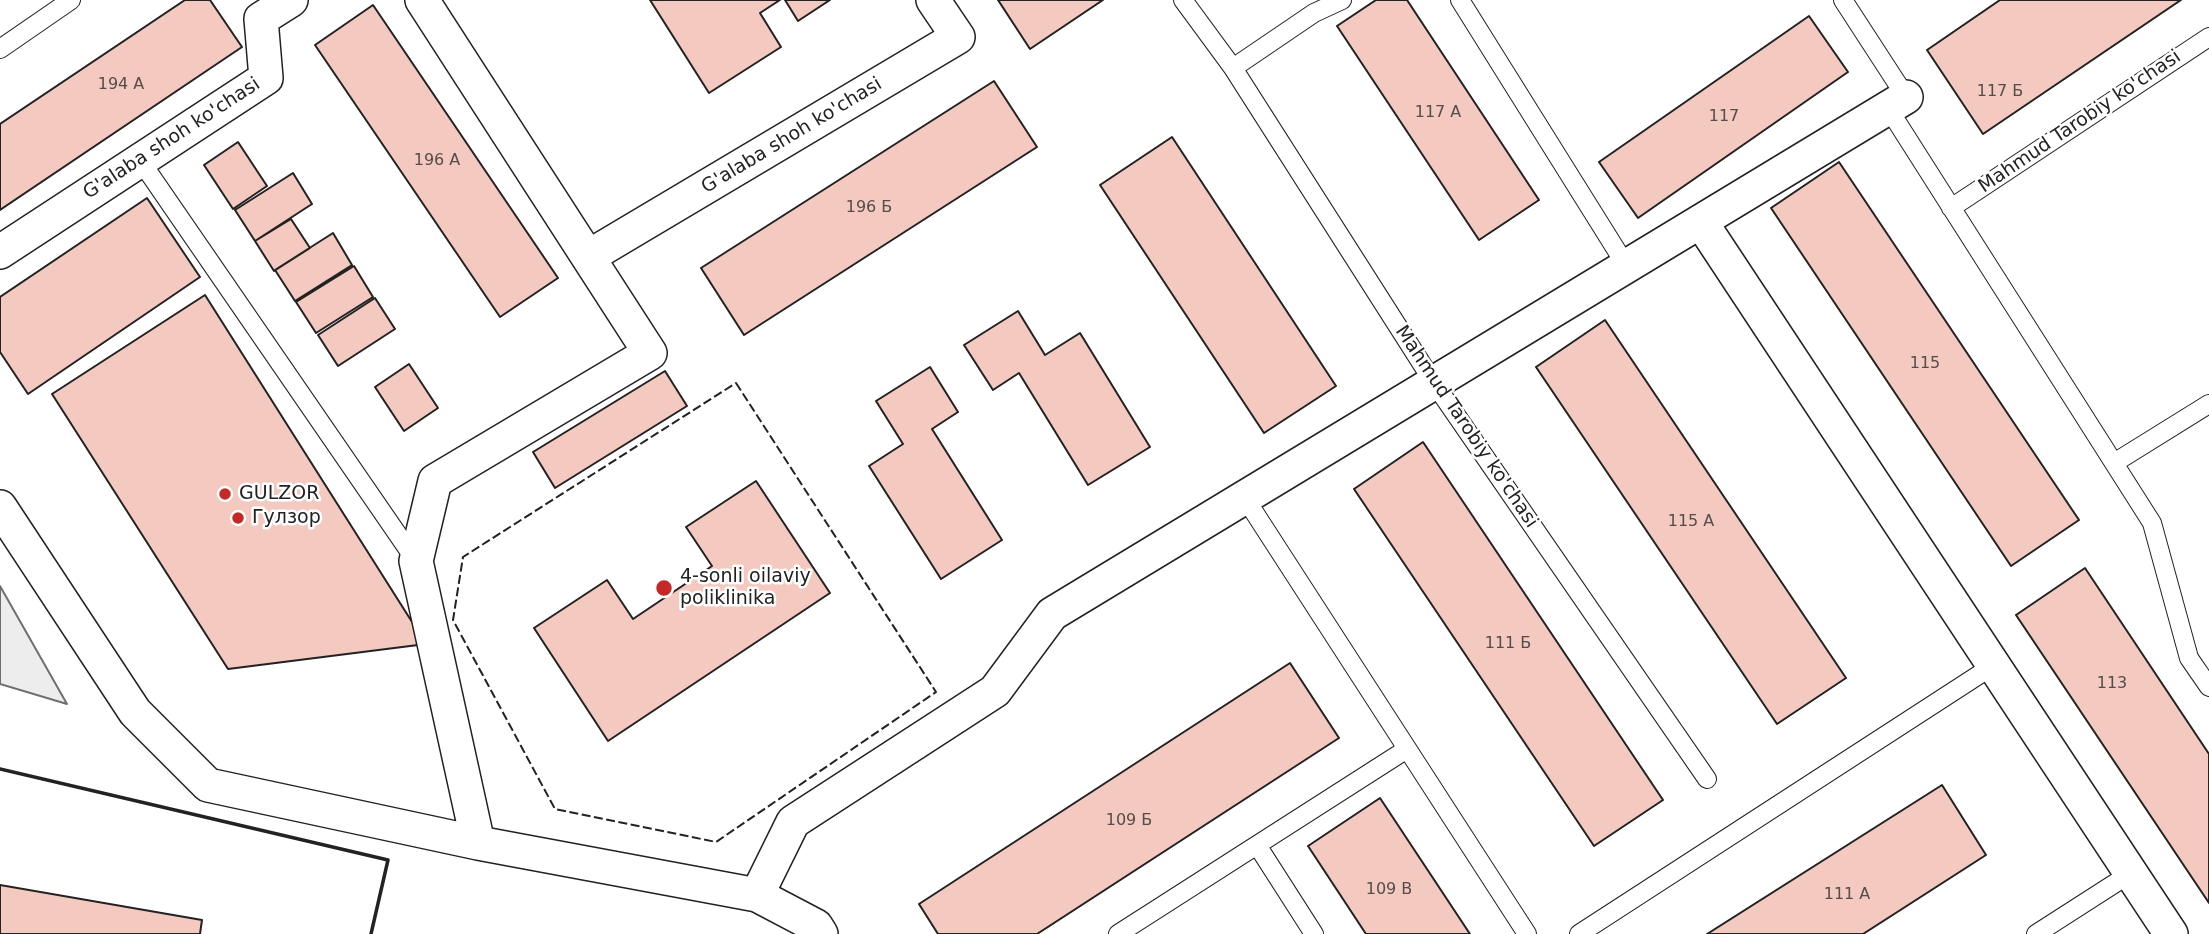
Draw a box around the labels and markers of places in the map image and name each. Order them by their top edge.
place label: GULZOR [239,483,319,505]
marker: GULZOR [217,486,233,502]
place label: Гулзор [252,507,321,529]
marker: Гулзор [230,510,246,526]
place label: 4-sonli oilaviy poliklinika [680,566,811,610]
marker: 4-sonli oilaviy poliklinika [654,578,674,598]

